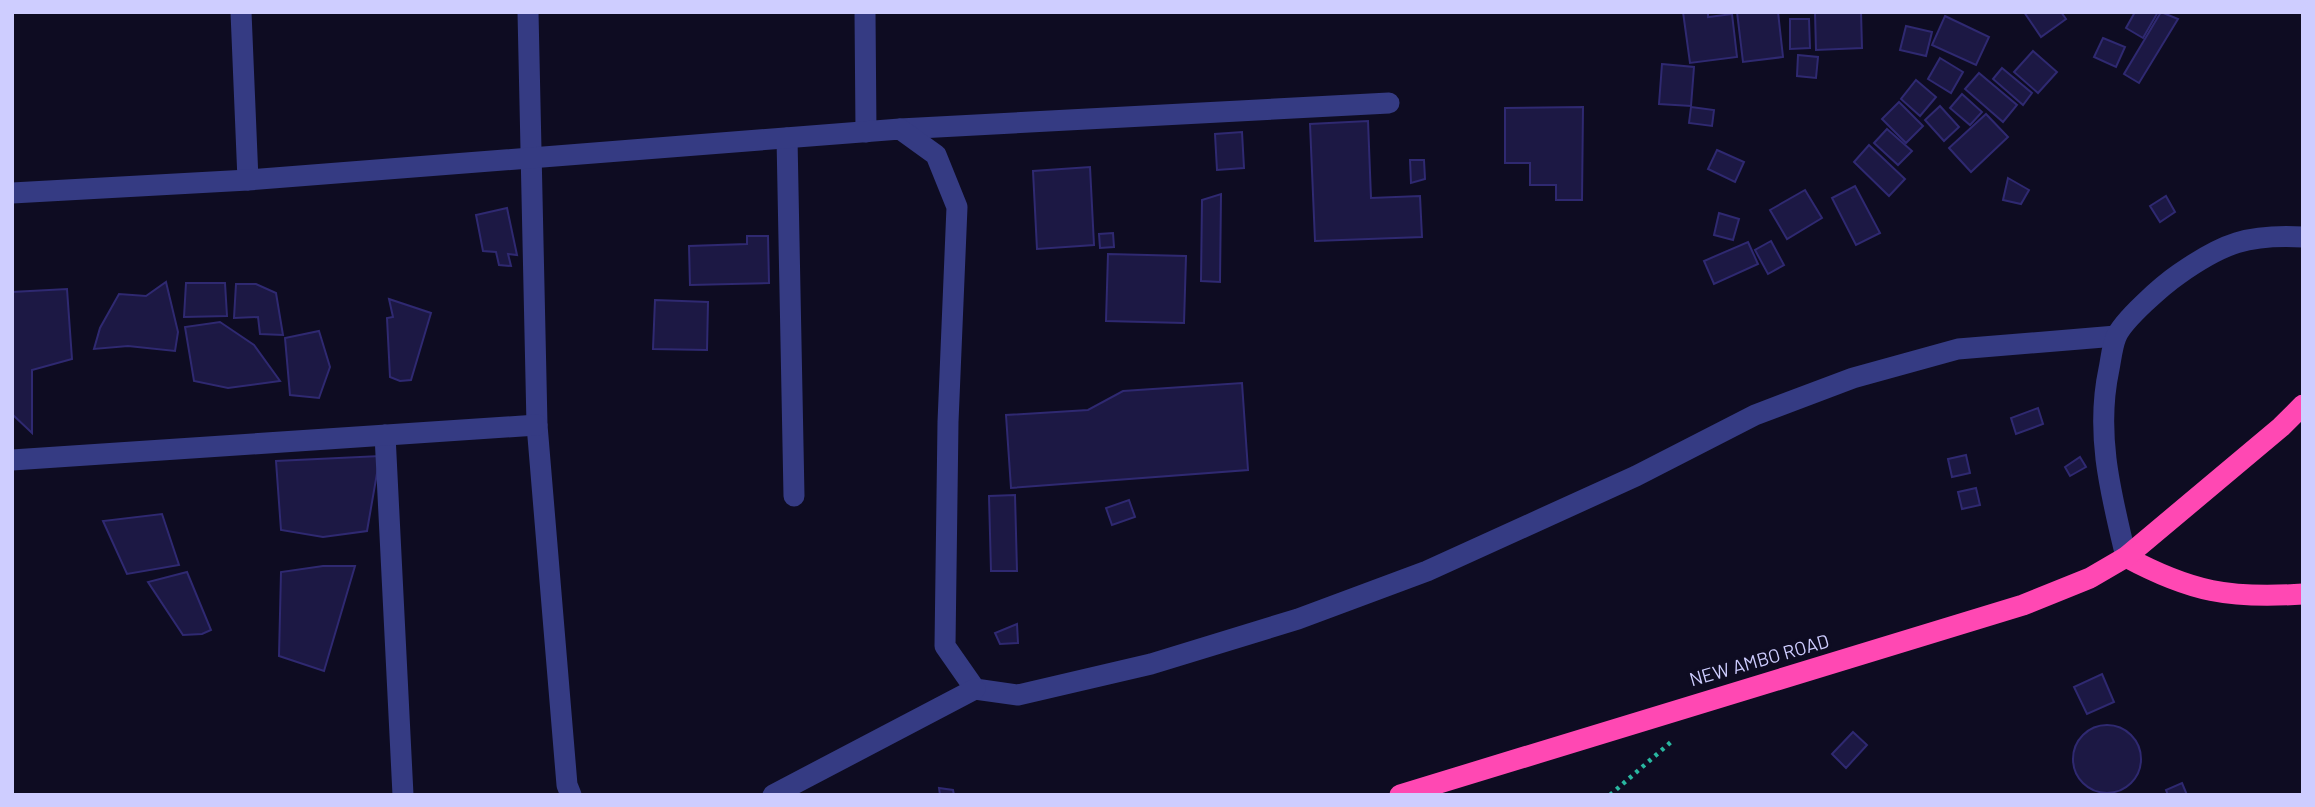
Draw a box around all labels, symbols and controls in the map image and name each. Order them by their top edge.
street label: NEW AMBO ROAD [1686,629,1831,690]

